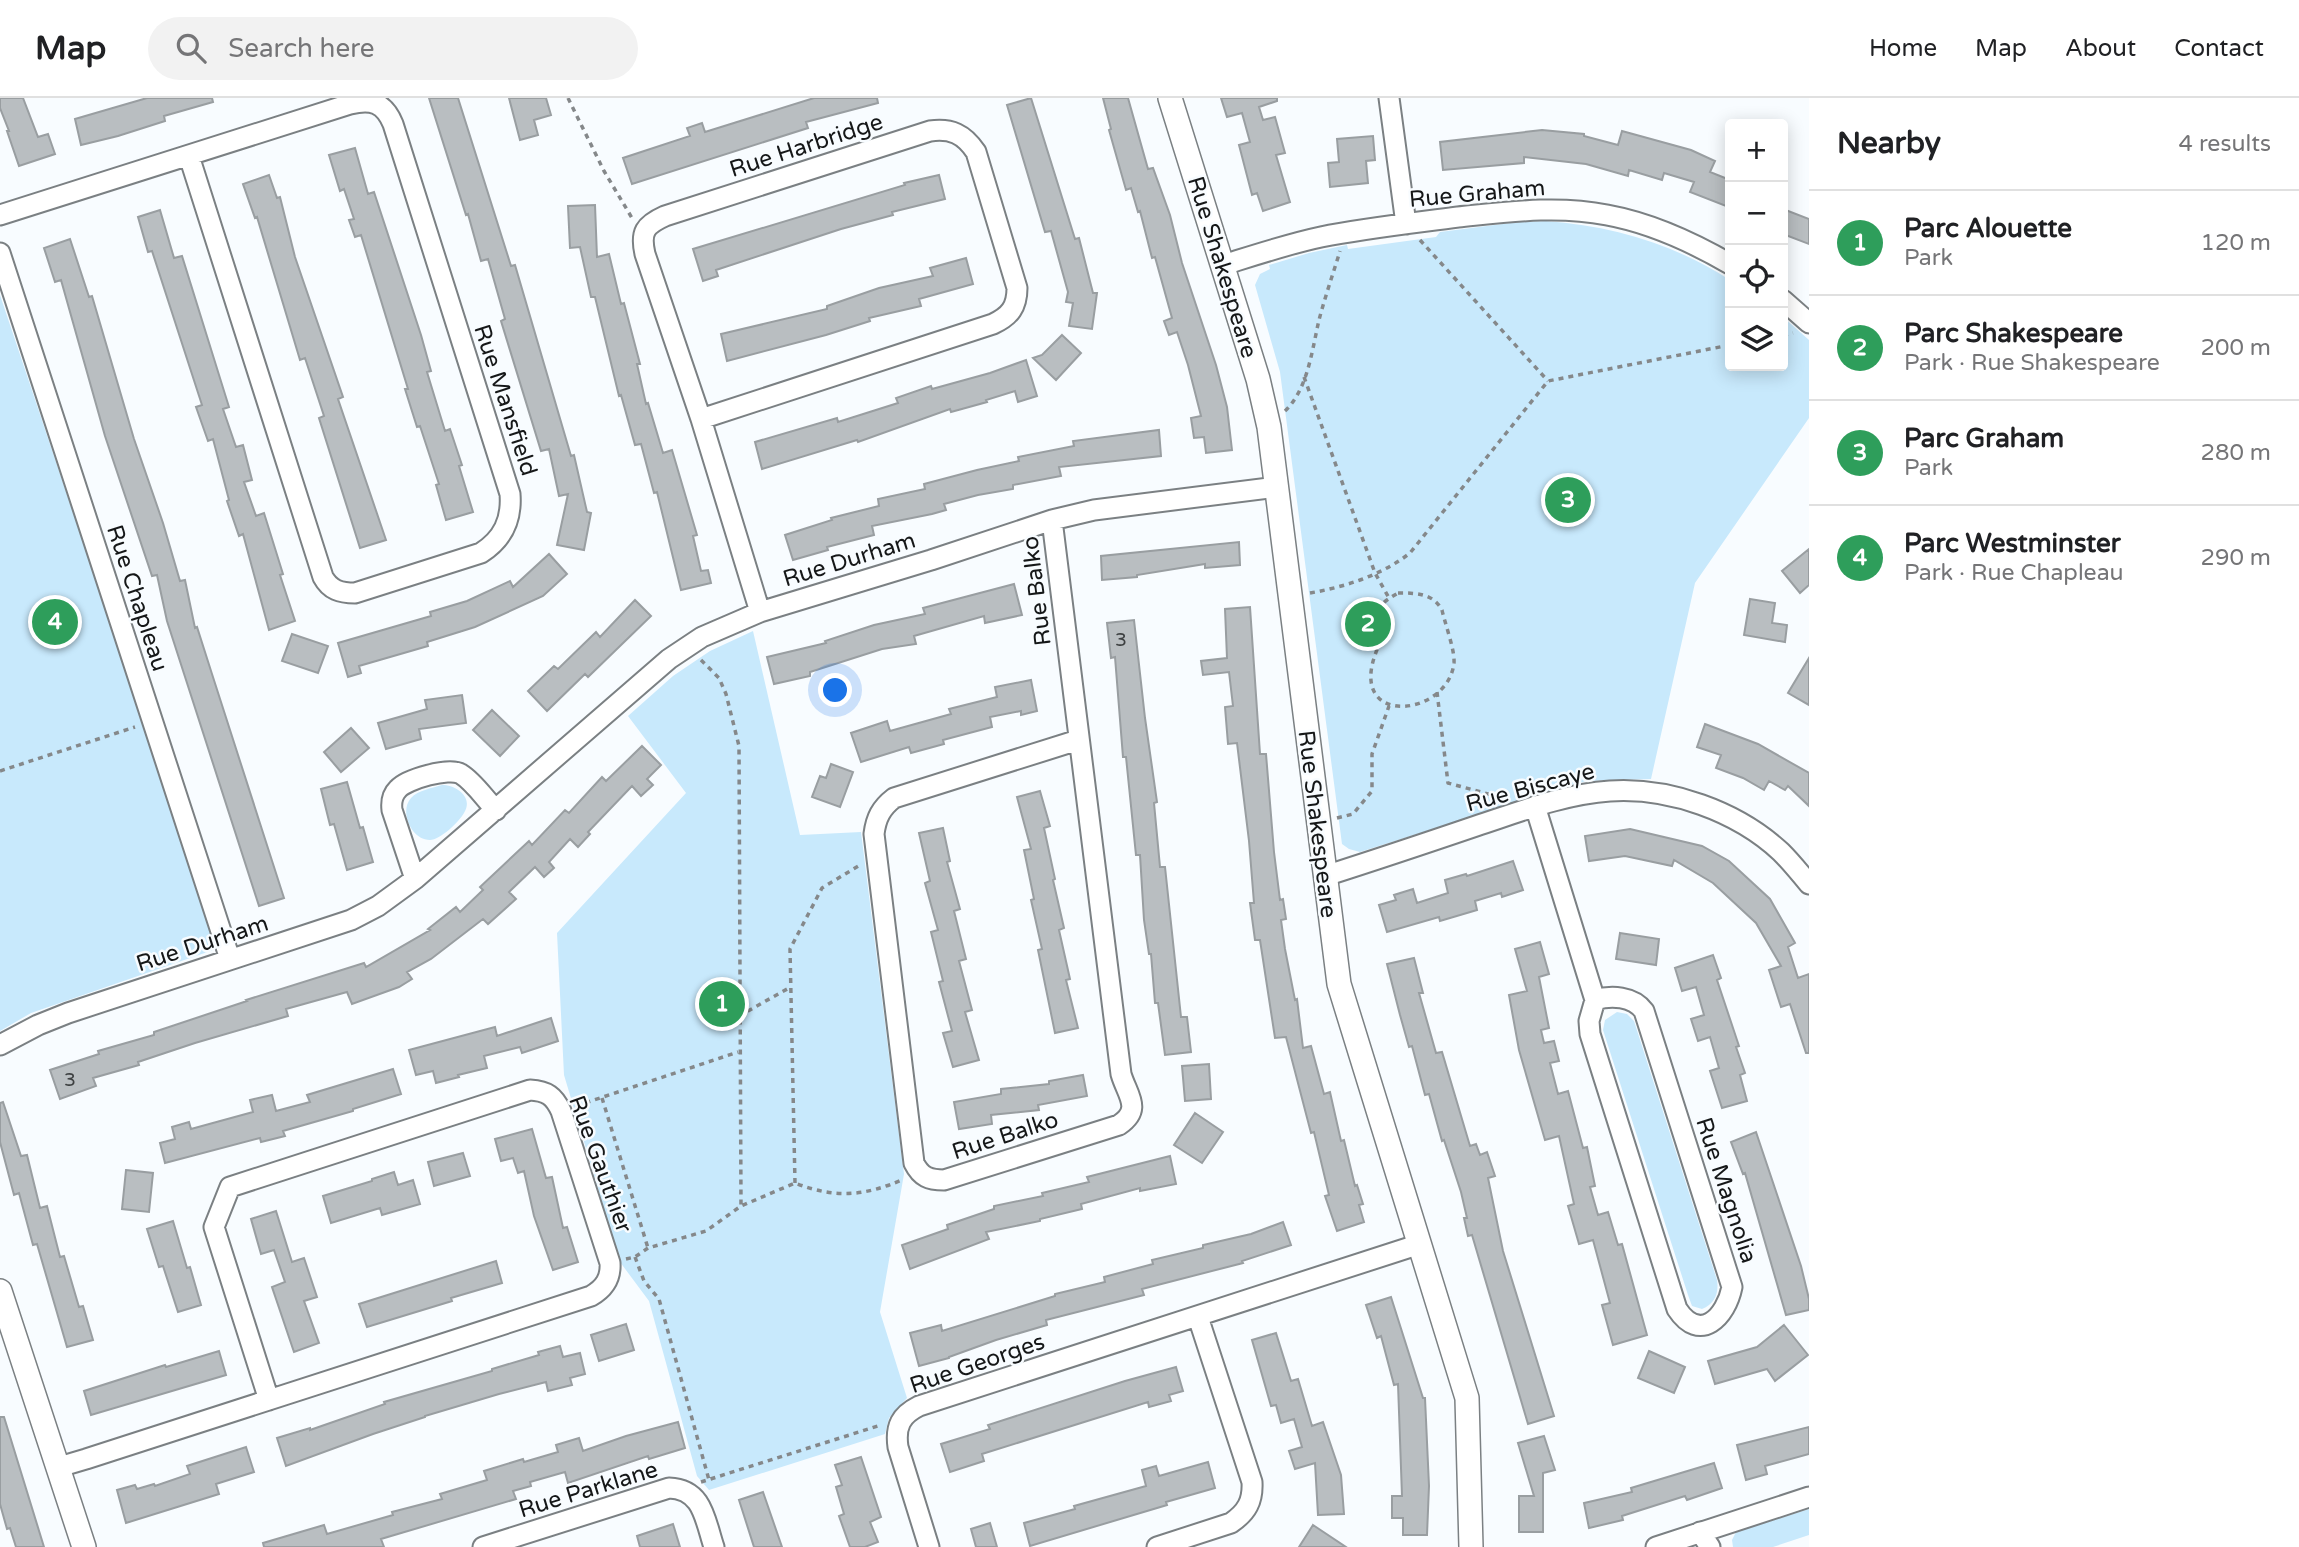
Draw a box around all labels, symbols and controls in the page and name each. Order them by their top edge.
search box [148,17,638,80]
text: Map [35,29,106,68]
icon: search [172,29,210,67]
text: Search here [228,33,374,64]
text: Home [1869,34,1937,63]
text: Map [1975,34,2027,63]
text: About [2065,34,2136,63]
text: Contact [2174,34,2264,63]
street label: Rue Harbridge [726,108,887,184]
map controls [1725,119,1788,371]
button: + [1725,119,1788,182]
text: Nearby [1837,125,1941,162]
text: 4 results [2178,130,2271,158]
street label: Rue Shakespeare [1181,173,1263,362]
street label: Rue Graham [1408,174,1546,214]
button: − [1725,182,1788,245]
text: Parc Alouette [1904,213,2072,244]
text: 1 [1853,229,1867,257]
text: 120 m [2201,229,2271,257]
text: Park [1904,244,1953,272]
button: locate [1725,245,1788,308]
button: layers [1725,308,1788,371]
text: Parc Shakespeare [1904,318,2123,349]
street label: Rue Mansfield [467,321,543,480]
text: 2 [1853,334,1867,362]
text: 200 m [2201,334,2271,362]
text: Park · Rue Shakespeare [1904,349,2160,377]
text: Parc Graham [1904,423,2064,454]
text: 3 [1853,439,1867,467]
text: 280 m [2201,439,2271,467]
text: Park [1904,454,1953,482]
pin: 3 [1545,474,1591,526]
street label: Rue Chapleau [100,522,174,675]
street label: Rue Durham [780,526,919,593]
text: Parc Westminster [1904,528,2121,559]
street label: Rue Balko [1016,534,1058,647]
text: 4 [1853,544,1867,572]
text: 290 m [2201,544,2271,572]
text: Park · Rue Chapleau [1904,559,2123,587]
pin: 4 [32,596,78,648]
pin: 2 [1345,598,1391,650]
house number: 3 [1115,629,1127,651]
your location [818,673,852,707]
street label: Rue Shakespeare [1292,729,1342,919]
street label: Rue Biscaye [1463,757,1598,819]
street label: Rue Durham [133,909,272,978]
pin: 1 [699,978,745,1030]
house number: 3 [64,1069,76,1091]
street label: Rue Gauthier [562,1092,638,1237]
street label: Rue Balko [949,1106,1062,1166]
street label: Rue Magnolia [1689,1114,1763,1267]
street label: Rue Georges [906,1328,1048,1400]
street label: Rue Parklane [515,1455,661,1524]

